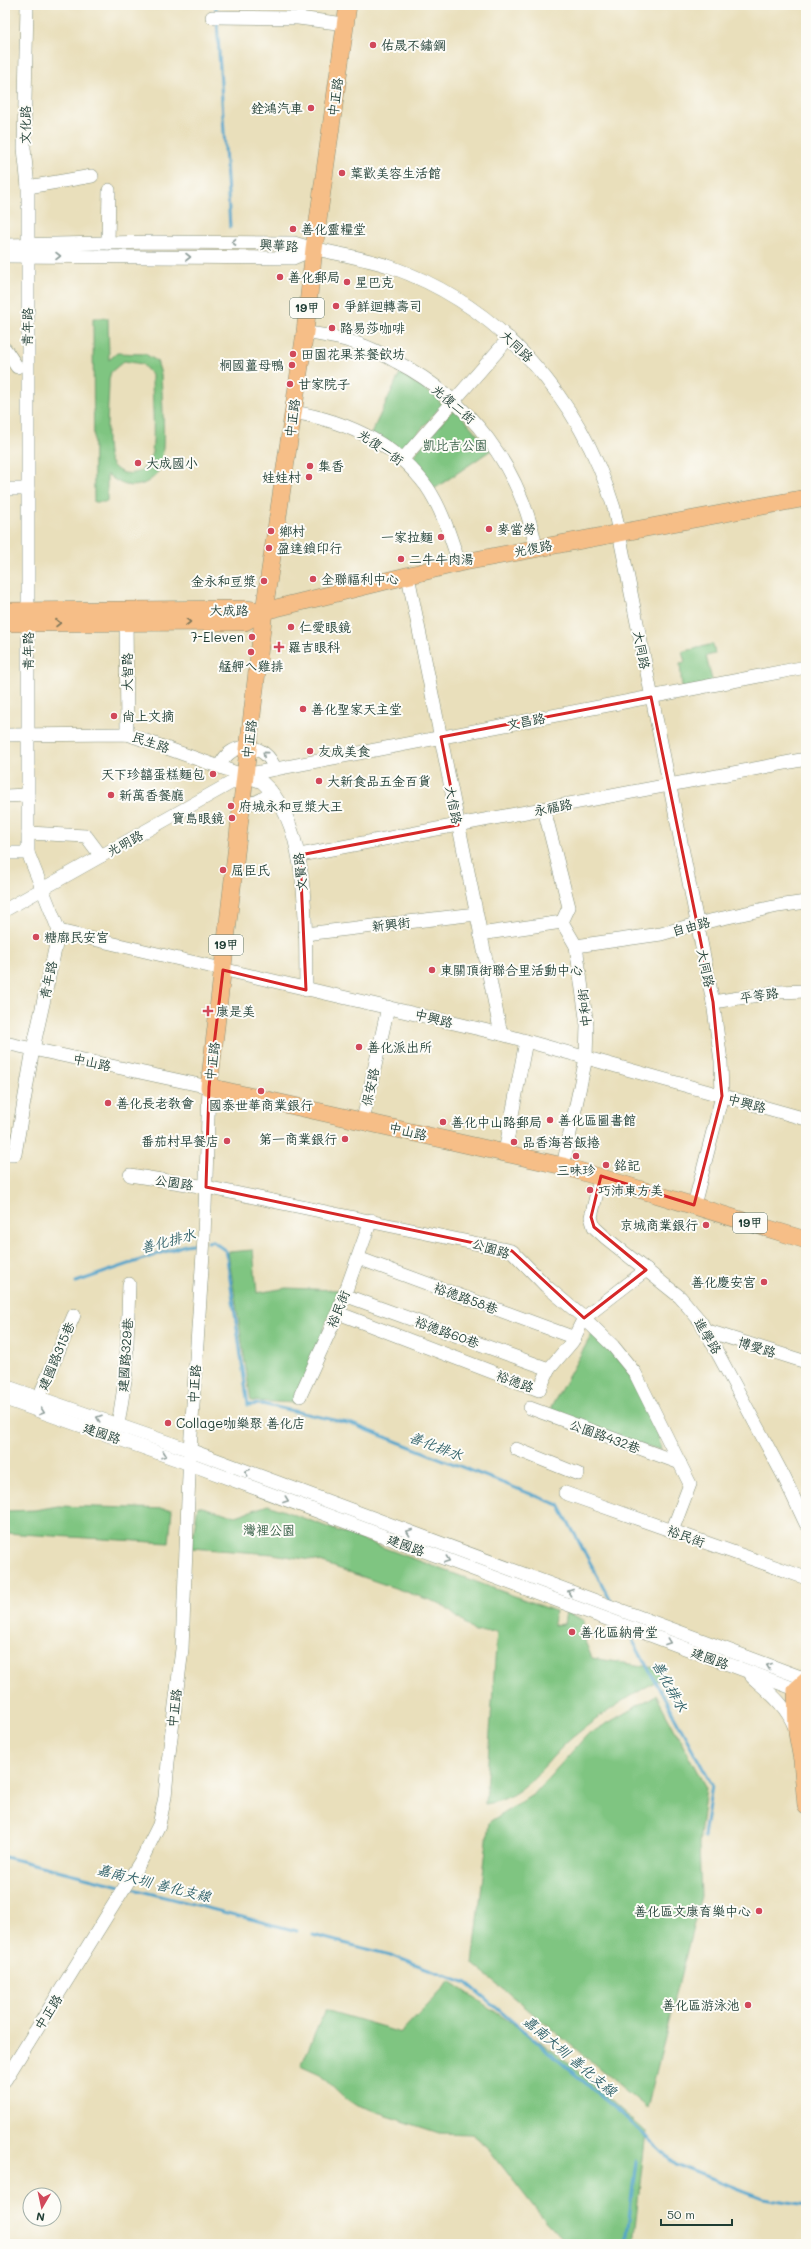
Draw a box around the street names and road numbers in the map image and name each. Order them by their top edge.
street label: 中正路 [323,76,346,117]
street label: 文化路 [16,105,33,145]
street label: 興華路 [259,235,299,254]
road number: 19甲 [290,298,324,318]
street label: 青年路 [18,307,35,347]
street label: 大同路 [497,326,537,365]
street label: 光復二街 [429,380,480,427]
street label: 中正路 [280,397,303,438]
street label: 光復一街 [355,425,407,468]
street label: 光復路 [512,535,554,560]
street label: 大成路 [209,601,249,618]
street label: 大同路 [630,629,655,671]
street label: 青年路 [19,631,36,671]
street label: 大智路 [118,652,135,692]
street label: 文昌路 [505,708,547,733]
street label: 中正路 [238,719,259,759]
street label: 民生路 [130,727,172,756]
street label: 大信路 [442,784,467,826]
street label: 永福路 [532,794,574,819]
street label: 光明路 [104,826,146,859]
street label: 文賢路 [289,852,310,892]
street label: 自由路 [670,912,712,939]
street label: 新興街 [371,913,411,934]
road number: 19甲 [209,935,243,955]
street label: 大同路 [694,947,719,989]
street label: 青年路 [35,959,60,1001]
street label: 平等路 [738,983,779,1006]
street label: 中和街 [573,988,594,1028]
street label: 中興路 [413,1005,455,1030]
street label: 中正路 [201,1041,222,1081]
street label: 中山路 [71,1049,113,1074]
street label: 保安路 [357,1066,382,1108]
street label: 中興路 [726,1089,768,1116]
street label: 中山路 [387,1118,429,1143]
street label: 公園路 [153,1170,195,1193]
road number: 19甲 [733,1213,767,1233]
street label: 公園路 [470,1234,512,1261]
street label: 裕德路58巷 [432,1278,501,1317]
street label: 裕民街 [322,1288,353,1330]
street label: 裕德路60巷 [412,1312,482,1351]
street label: 進學路 [691,1315,726,1357]
street label: 建國路329巷 [113,1317,136,1393]
street label: 建國路315巷 [33,1319,78,1393]
street label: 博愛路 [736,1333,778,1360]
street label: 中正路 [184,1364,203,1404]
street label: 裕德路 [494,1366,536,1395]
street label: 公園路432巷 [567,1415,643,1456]
street label: 建國路 [81,1418,123,1447]
street label: 裕民街 [665,1521,707,1550]
street label: 建國路 [385,1530,427,1559]
street label: 建國路 [689,1643,731,1672]
street label: 中正路 [163,1688,184,1728]
street label: 中正路 [30,1991,65,2033]

